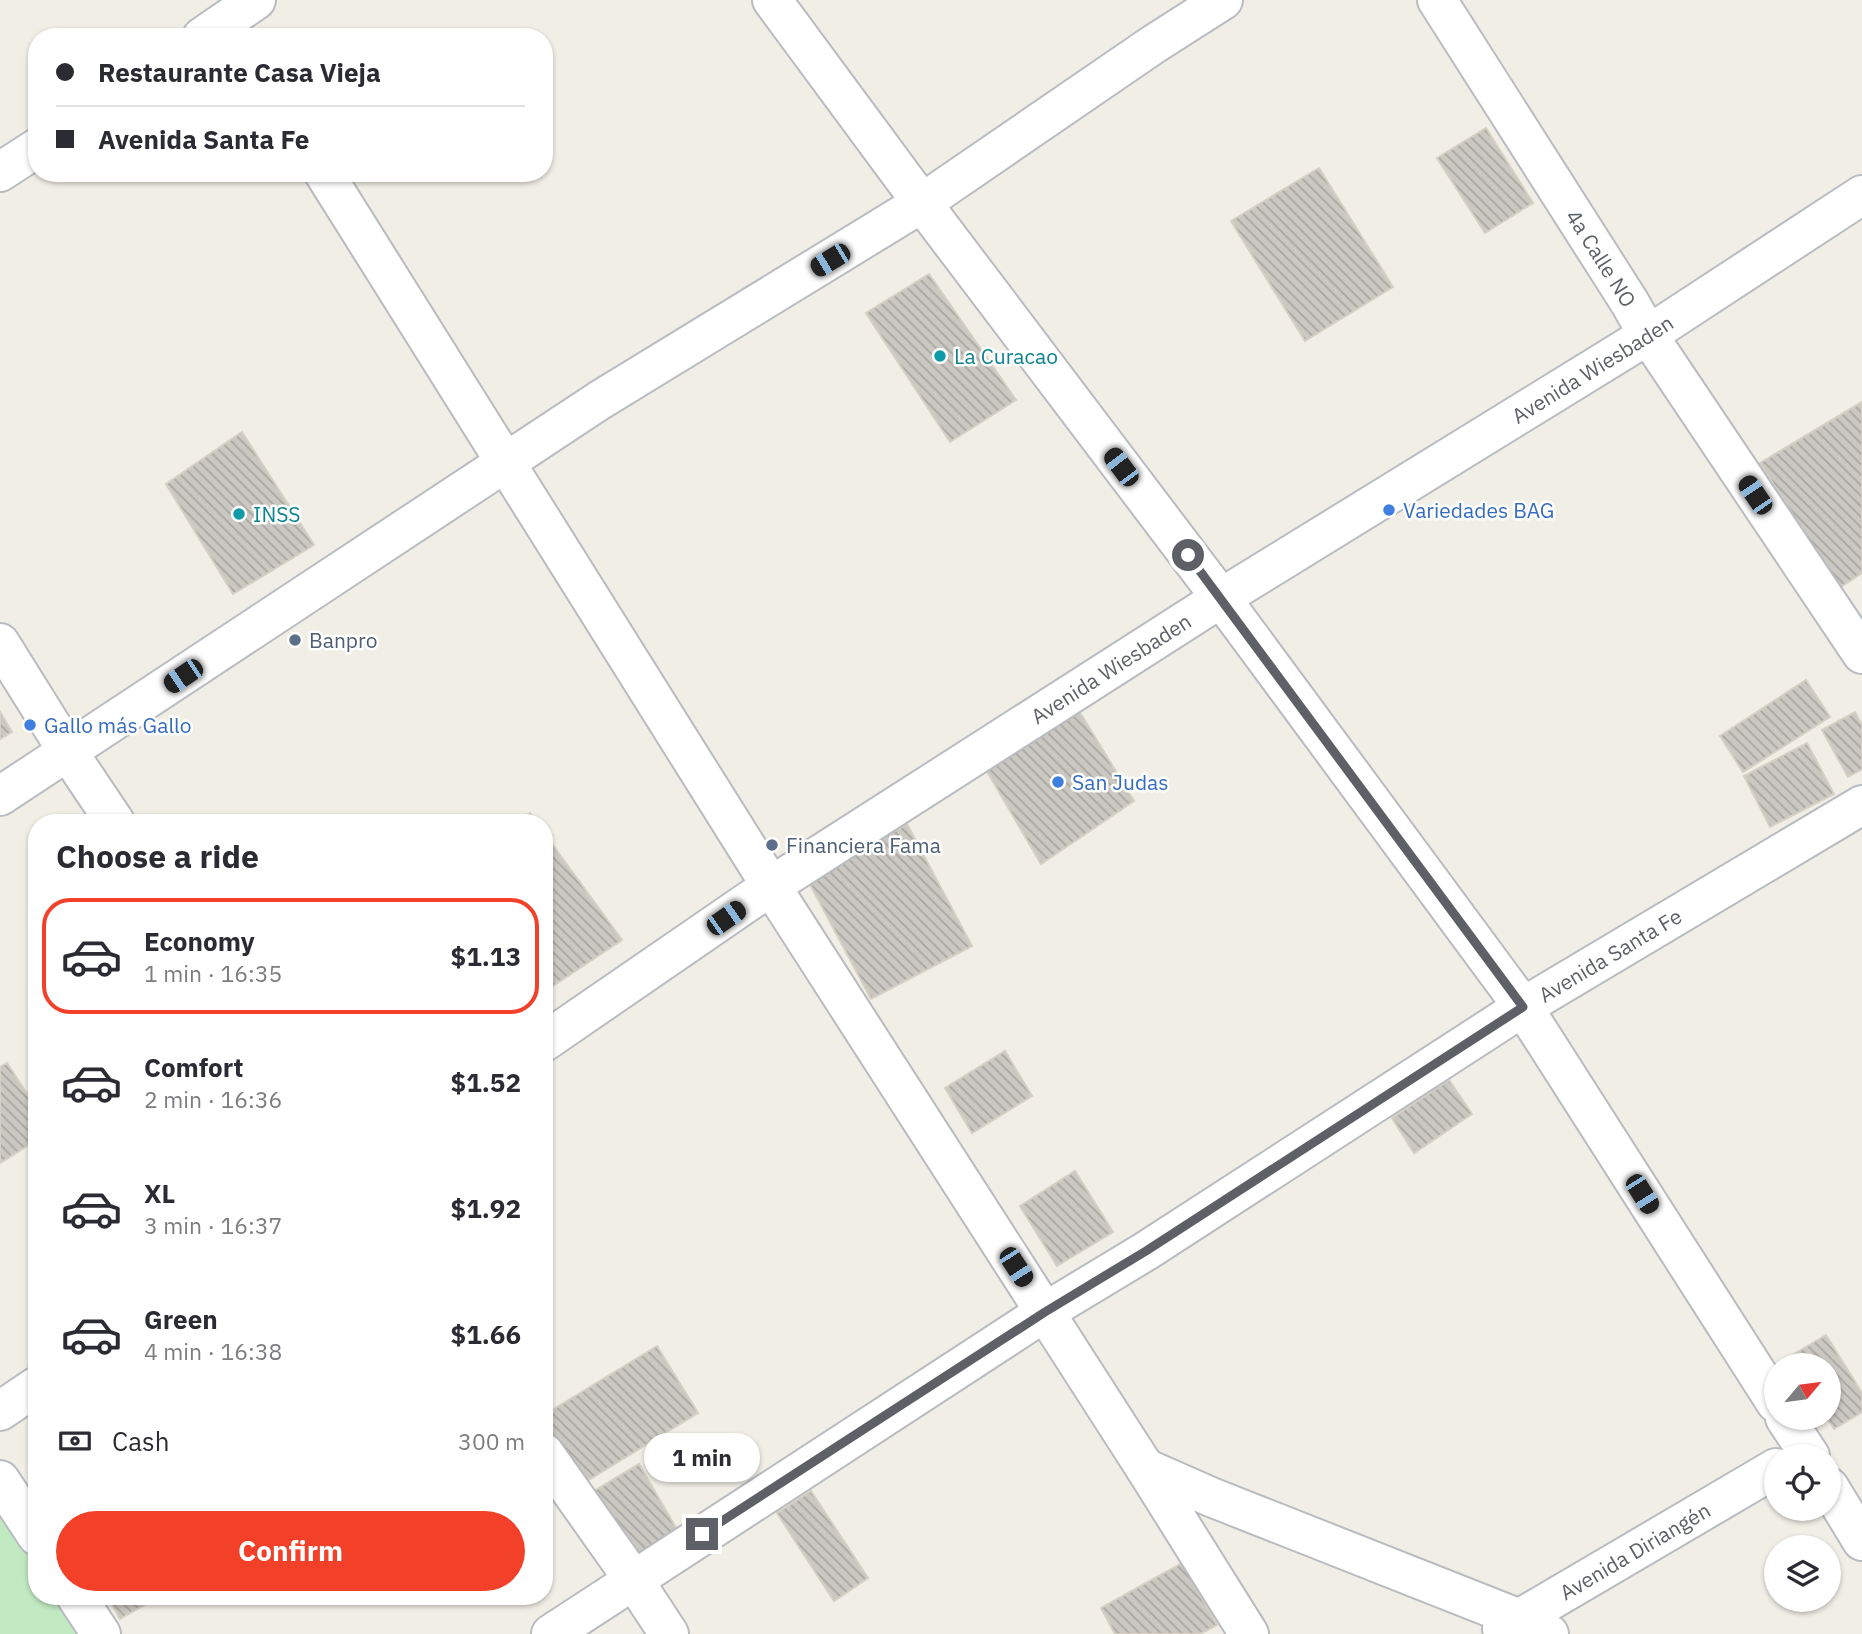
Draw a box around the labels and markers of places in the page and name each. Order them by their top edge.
place label: La Curacao [954,342,1058,370]
marker: La Curacao [932,348,948,364]
place label: Variedades BAG [1403,496,1554,524]
place label: INSS [253,500,300,528]
marker: Variedades BAG [1381,502,1397,518]
marker: INSS [231,506,247,522]
place label: Banpro [309,626,377,654]
marker: Banpro [287,632,303,648]
place label: Gallo más Gallo [44,711,191,739]
marker: Gallo más Gallo [22,717,38,733]
place label: San Judas [1072,768,1169,796]
marker: San Judas [1050,774,1066,790]
place label: Financiera Fama [786,831,941,859]
marker: Financiera Fama [764,837,780,853]

